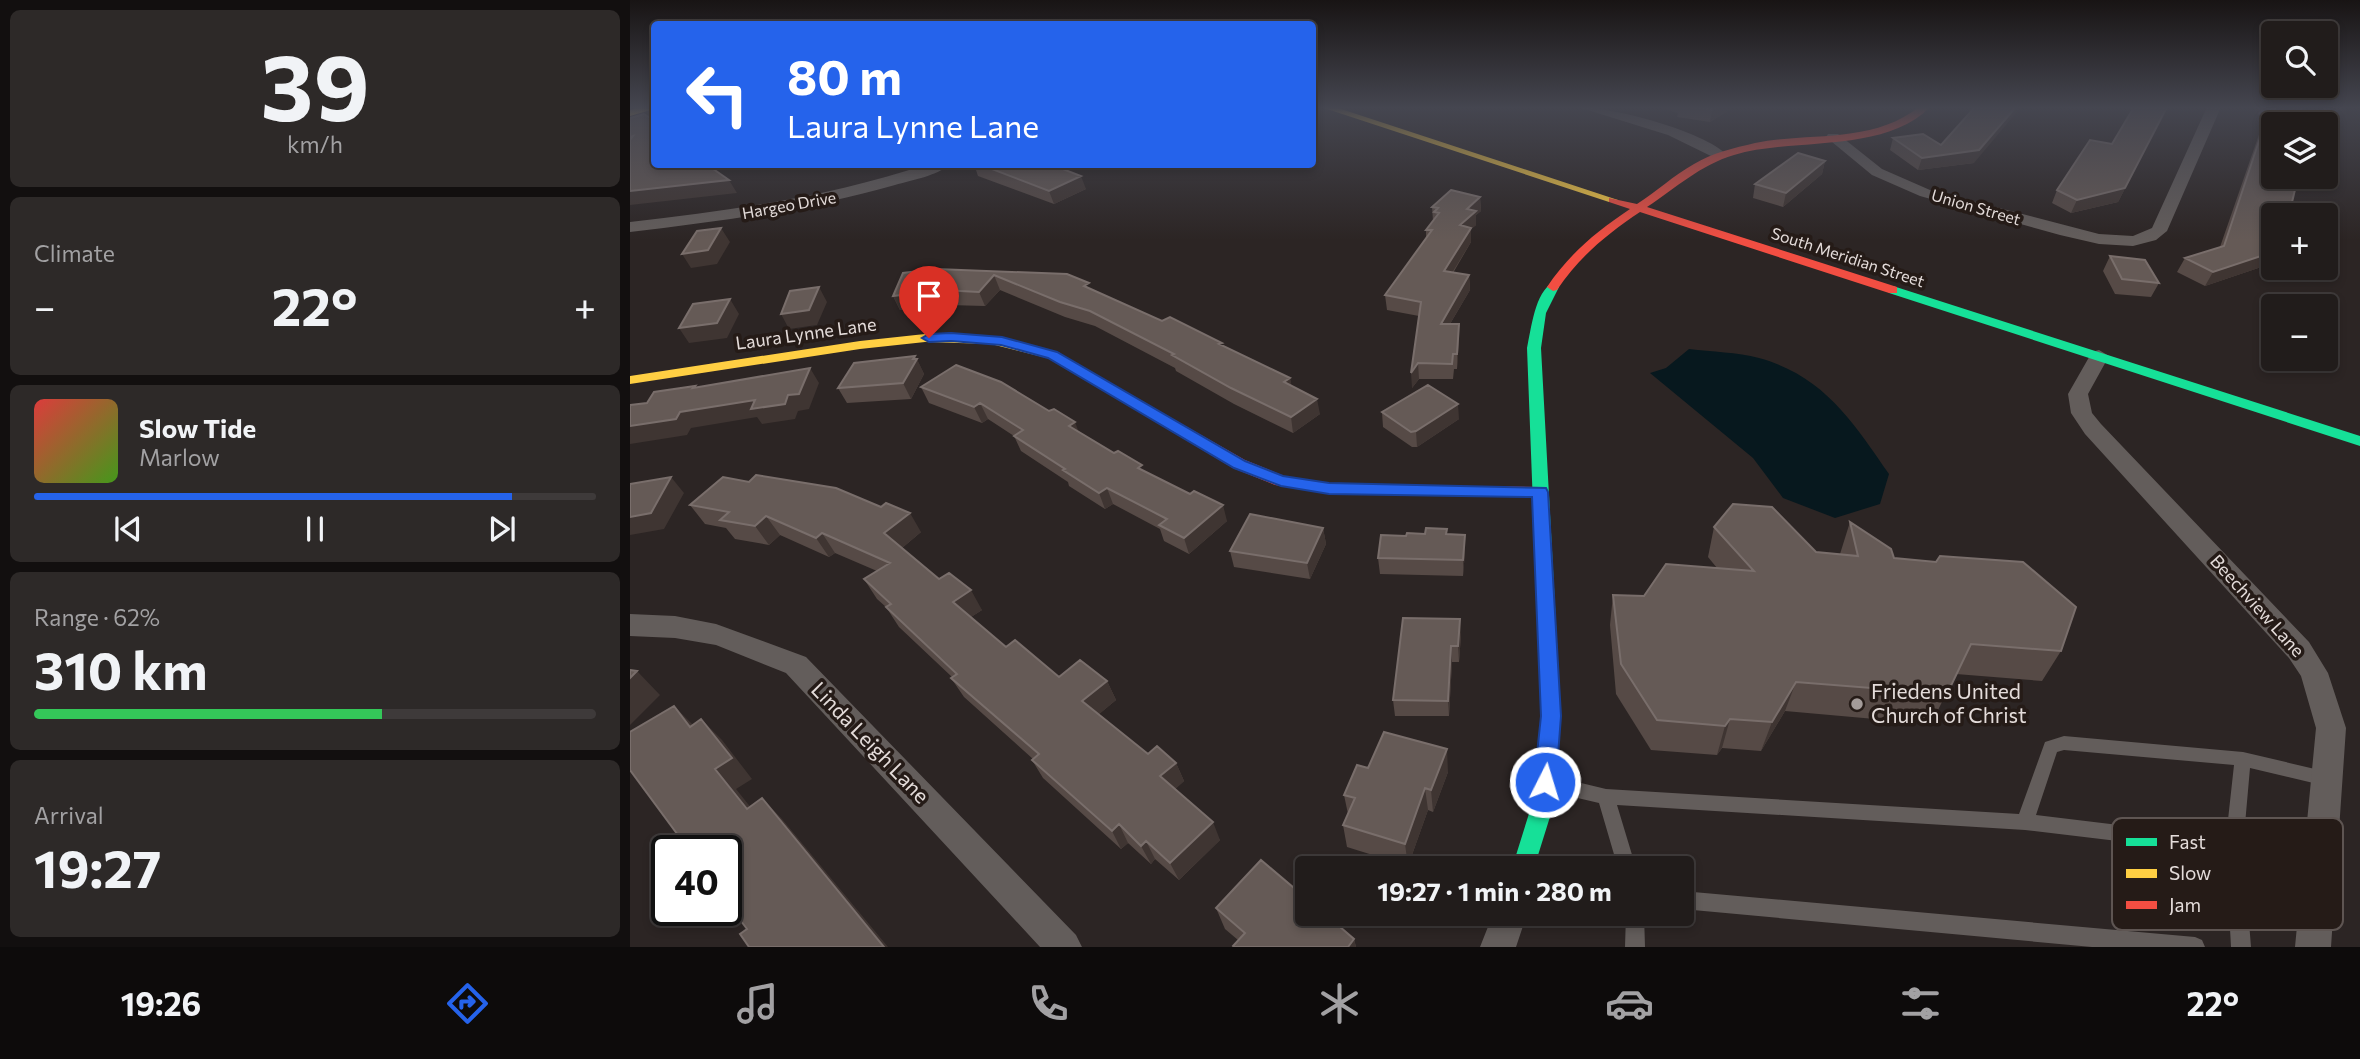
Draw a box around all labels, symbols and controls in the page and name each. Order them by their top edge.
map controls [2261,21,2338,371]
button: search [2261,21,2338,98]
text: 39 [260,28,370,140]
text: 80 m [787,45,902,105]
icon: left [672,49,763,140]
text: Laura Lynne Lane [787,105,1039,145]
button: layers [2261,112,2338,189]
text: km/h [287,130,343,158]
street label: Union Street [1929,185,2023,228]
street label: Hargeo Drive [740,187,837,222]
button: + [2261,203,2338,280]
street label: South Meridian Street [1769,223,1928,290]
text: Climate [34,239,115,267]
pin [899,266,959,338]
text: 22° [272,273,357,337]
icon: arrive [910,277,948,315]
text: − [34,282,56,329]
text: + [574,282,596,329]
button: − [2261,294,2338,371]
street label: Laura Lynne Lane [734,312,878,354]
text: Slow Tide [139,412,256,443]
text: Marlow [139,443,220,471]
icon: previous [109,510,147,548]
icon: pause [296,510,334,548]
icon: next [483,510,521,548]
street label: Beechview Lane [2206,550,2309,661]
text: Range · 62% [34,603,160,631]
text: 310 km [34,637,208,701]
street label: Linda Leigh Lane [807,676,935,808]
place label: Friedens United Church of Christ [1871,678,2027,727]
marker: Friedens United Church of Christ [1849,696,1865,712]
position arrow [1508,745,1582,819]
text: Arrival [34,801,104,829]
legend [2112,818,2343,930]
text: Fast [2169,830,2206,853]
text: 19:27 [34,835,161,899]
speed limit sign: 40 [651,835,742,926]
text: Slow [2169,861,2211,884]
text: 19:27 · 1 min · 280 m [1377,875,1612,906]
text: Jam [2169,893,2201,916]
icon: directions [443,979,492,1028]
icon: music [733,979,782,1028]
icon: phone [1024,979,1073,1028]
icon: climate [1315,979,1364,1028]
icon: car [1605,979,1654,1028]
icon: filters [1896,979,1945,1028]
text: 19:26 [121,983,201,1023]
text: 22° [2186,983,2239,1023]

